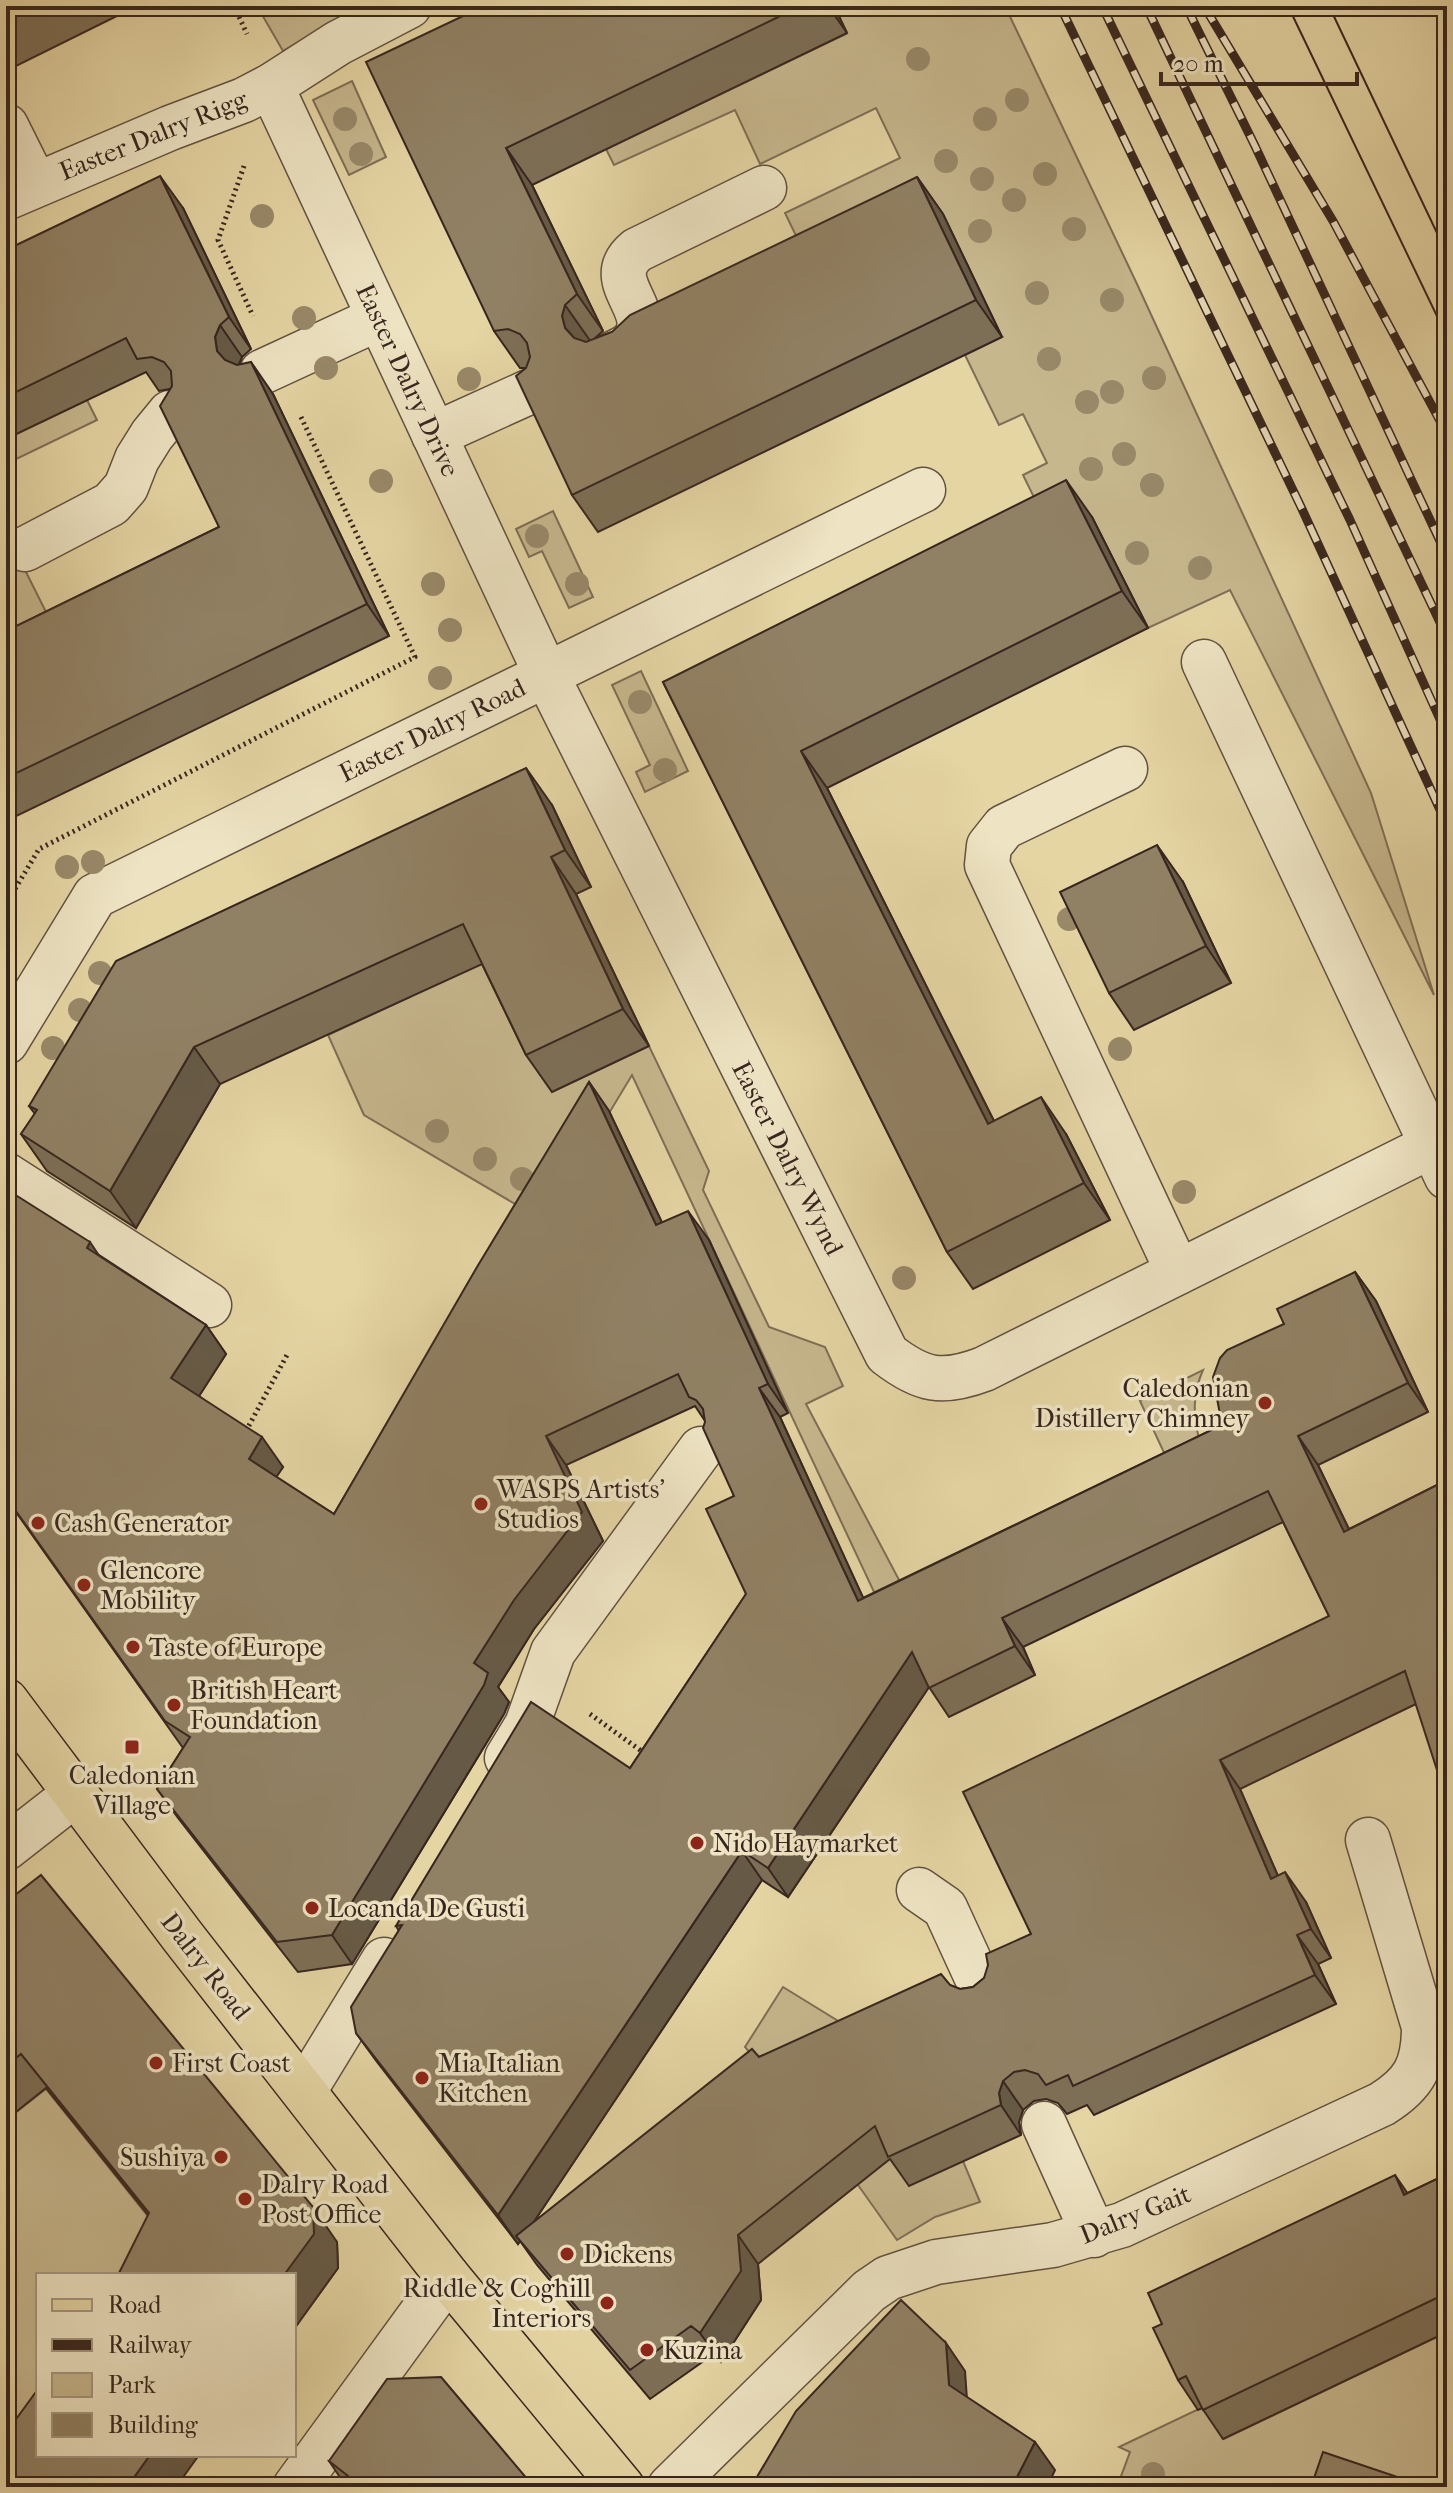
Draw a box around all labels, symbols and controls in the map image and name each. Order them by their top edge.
scale bar [1161,36,1357,86]
text: 20 m [1173,50,1224,78]
street label: Easter Dalry Rigg [55,83,253,187]
street label: Easter Dalry Drive [349,279,466,482]
street label: Easter Dalry Road [334,672,531,789]
street label: Easter Dalry Wynd [725,1056,850,1261]
place label: Caledonian Distillery Chimney [1035,1373,1250,1434]
marker: Caledonian Distillery Chimney [1256,1394,1274,1412]
place label: WASPS Artists' Studios [496,1474,665,1535]
marker: WASPS Artists' Studios [472,1495,490,1513]
place label: Cash Generator [54,1508,229,1539]
marker: Cash Generator [29,1514,47,1532]
place label: Glencore Mobility [100,1555,202,1616]
marker: Glencore Mobility [75,1576,93,1594]
place label: Taste of Europe [149,1632,323,1663]
marker: Taste of Europe [124,1638,142,1656]
place label: British Heart Foundation [190,1675,338,1736]
marker: British Heart Foundation [165,1696,183,1714]
marker: Caledonian Village [123,1738,141,1756]
place label: Caledonian Village [69,1760,195,1821]
place label: Nido Haymarket [713,1828,899,1859]
marker: Nido Haymarket [688,1834,706,1852]
place label: Locanda De Gusti [328,1893,525,1924]
marker: Locanda De Gusti [303,1899,321,1917]
street label: Dalry Road [154,1907,258,2027]
place label: First Coast [172,2048,291,2079]
place label: Mia Italian Kitchen [438,2048,560,2109]
marker: First Coast [147,2054,165,2072]
marker: Mia Italian Kitchen [413,2069,431,2087]
place label: Sushiya [120,2142,206,2173]
marker: Sushiya [212,2148,230,2166]
place label: Dalry Road Post Office [261,2169,389,2230]
street label: Dalry Gait [1075,2178,1196,2251]
marker: Dalry Road Post Office [236,2190,254,2208]
place label: Dickens [583,2239,672,2270]
marker: Dickens [558,2245,576,2263]
legend [36,2273,296,2457]
place label: Riddle & Coghill Interiors [403,2273,591,2334]
text: Road [108,2291,162,2319]
marker: Riddle & Coghill Interiors [598,2294,616,2312]
text: Railway [108,2331,193,2359]
place label: Kuzina [663,2335,743,2366]
marker: Kuzina [638,2341,656,2359]
text: Park [108,2371,156,2399]
text: Building [108,2411,199,2439]

